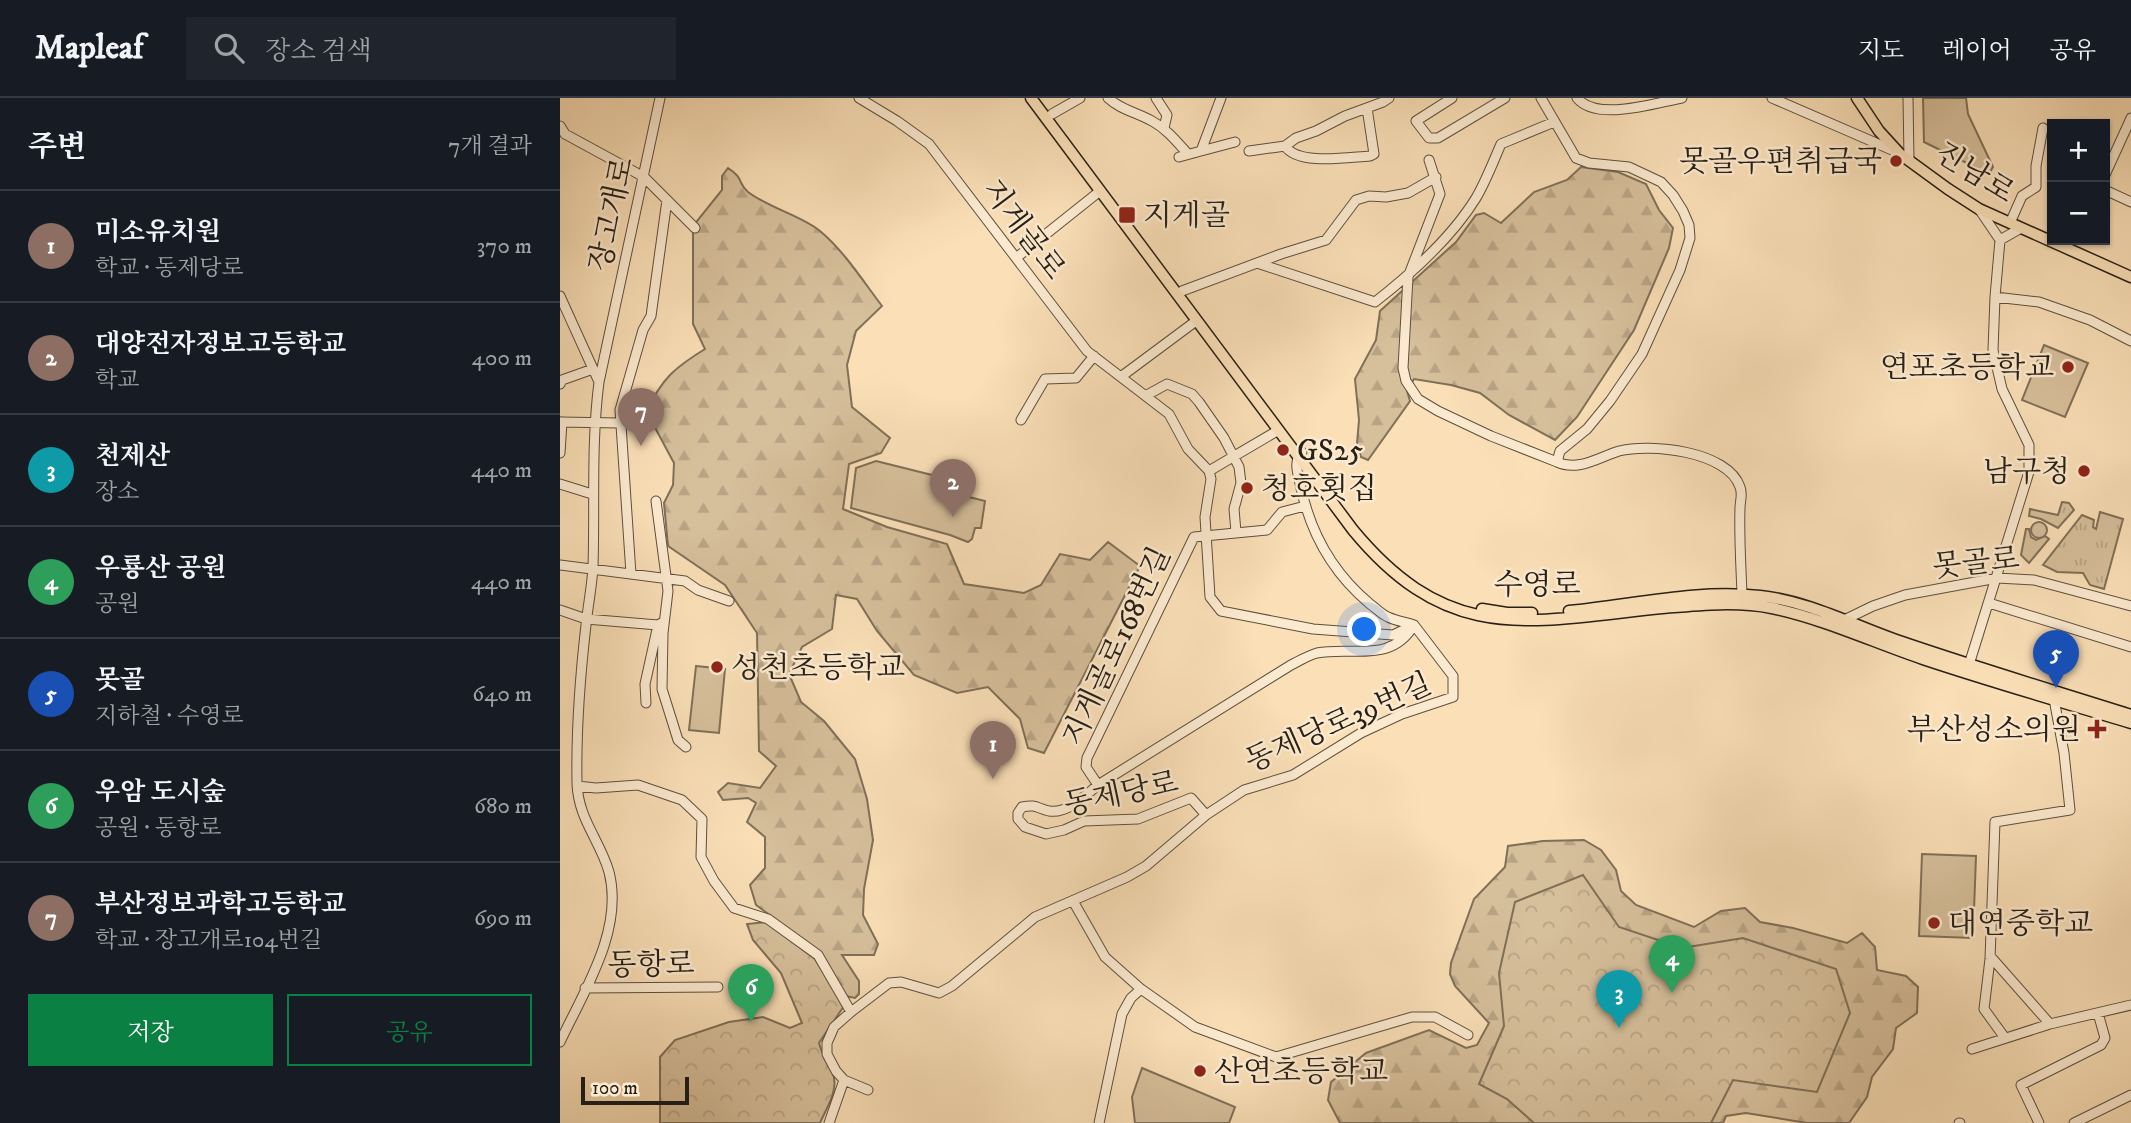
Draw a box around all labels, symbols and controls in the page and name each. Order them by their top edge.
search box [186,17,676,80]
text: Mapleaf [35,28,144,69]
icon: search [210,29,248,67]
text: 장소 검색 [266,35,372,68]
text: 지도 [1858,36,1904,66]
text: 레이어 [1942,36,2012,66]
text: 공유 [2050,36,2096,66]
map controls [2047,119,2110,245]
button: + [2047,119,2110,182]
text: 주변 [28,129,86,166]
text: 7개 결과 [448,132,532,161]
street label: 진남로 [1928,135,2021,212]
place label: 못골우편취급국 [1679,144,1882,181]
marker: 못골우편취급국 [1888,153,1904,169]
street label: 장고개로 [582,154,643,275]
street label: 지게골로 [973,172,1072,287]
button: − [2047,182,2110,245]
place label: 지게골 [1143,198,1230,235]
marker: 지게골 [1117,205,1137,225]
text: 미소유치원 [95,216,221,249]
text: 1 [47,232,55,261]
text: 370 m [477,232,532,261]
text: 학교 · 동제당로 [95,254,244,283]
text: 대양전자정보고등학교 [95,328,346,361]
text: 2 [45,344,57,373]
text: 400 m [472,344,532,373]
place label: 연포초등학교 [1880,350,2054,387]
marker: 연포초등학교 [2060,359,2076,375]
text: 학교 [95,366,139,395]
pin: 7 [618,388,664,446]
place label: GS25 [1297,433,1363,470]
text: 천제산 [95,440,170,473]
marker: GS25 [1275,442,1291,458]
place label: 남구청 [1983,454,2070,491]
text: 3 [47,456,55,485]
text: 440 m [471,456,532,485]
pin: 2 [930,459,976,517]
marker: 남구청 [2076,463,2092,479]
place label: 청호횟집 [1261,471,1377,508]
text: 장소 [95,478,139,507]
marker: 청호횟집 [1239,480,1255,496]
street label: 지게골로168번길 [1055,541,1180,752]
street label: 못골로 [1931,541,2021,586]
text: 우룡산 공원 [95,552,226,585]
street label: 수영로 [1494,567,1580,604]
text: 4 [44,568,58,597]
text: 440 m [471,568,532,597]
text: 공원 [95,590,139,619]
your location [1347,612,1381,646]
pin: 5 [2033,630,2079,688]
place label: 성천초등학교 [731,650,905,687]
marker: 성천초등학교 [709,659,725,675]
text: 못골 [95,664,145,697]
street label: 동제당로39번길 [1240,666,1438,781]
text: 5 [45,680,57,709]
text: 640 m [472,680,532,709]
text: 지하철 · 수영로 [95,702,244,731]
place label: 부산성소의원 [1907,712,2081,749]
marker: 부산성소의원 [2087,719,2107,739]
pin: 1 [970,721,1016,779]
street label: 동제당로 [1061,764,1182,825]
text: 우암 도시숲 [95,776,226,809]
text: 6 [45,792,57,821]
text: 680 m [474,792,532,821]
text: 공원 · 동항로 [95,814,222,843]
text: 부산정보과학고등학교 [95,888,346,921]
text: 7 [45,904,57,933]
text: 690 m [474,904,532,933]
place label: 대연중학교 [1948,906,2093,943]
marker: 대연중학교 [1926,915,1942,931]
text: 학교 · 장고개로104번길 [95,926,322,955]
pin: 4 [1649,935,1695,993]
street label: 동항로 [607,946,695,985]
pin: 6 [728,964,774,1022]
pin: 3 [1596,970,1642,1028]
button: 저장 [28,994,273,1066]
button: 공유 [287,994,532,1066]
place label: 산연초등학교 [1214,1054,1388,1091]
marker: 산연초등학교 [1192,1063,1208,1079]
scale bar [581,1074,690,1106]
text: 100 m [592,1077,638,1100]

